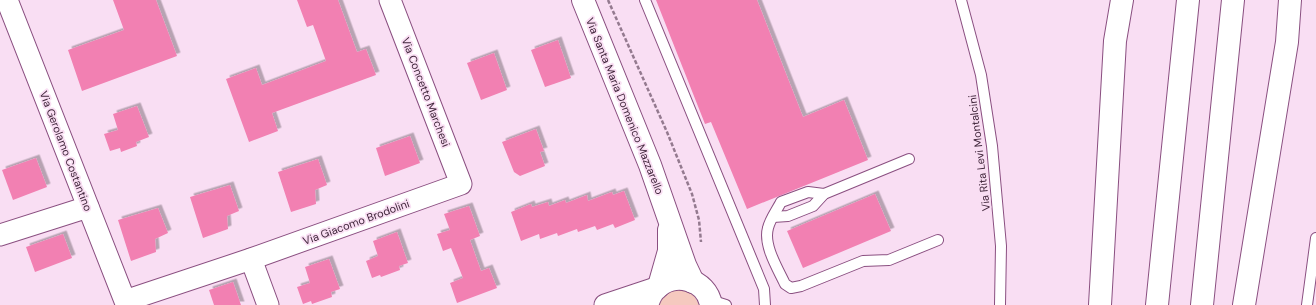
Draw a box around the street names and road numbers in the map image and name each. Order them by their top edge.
street label: Via Santa Maria Domenico Mazzarello [583,16,667,196]
street label: Via Concetto Marchesi [399,35,453,149]
street label: Via Gerolamo Costantino [37,89,95,213]
street label: Via Rita Levi Montalcini [965,94,993,212]
street label: Via Giacomo Brodolini [301,196,411,248]

